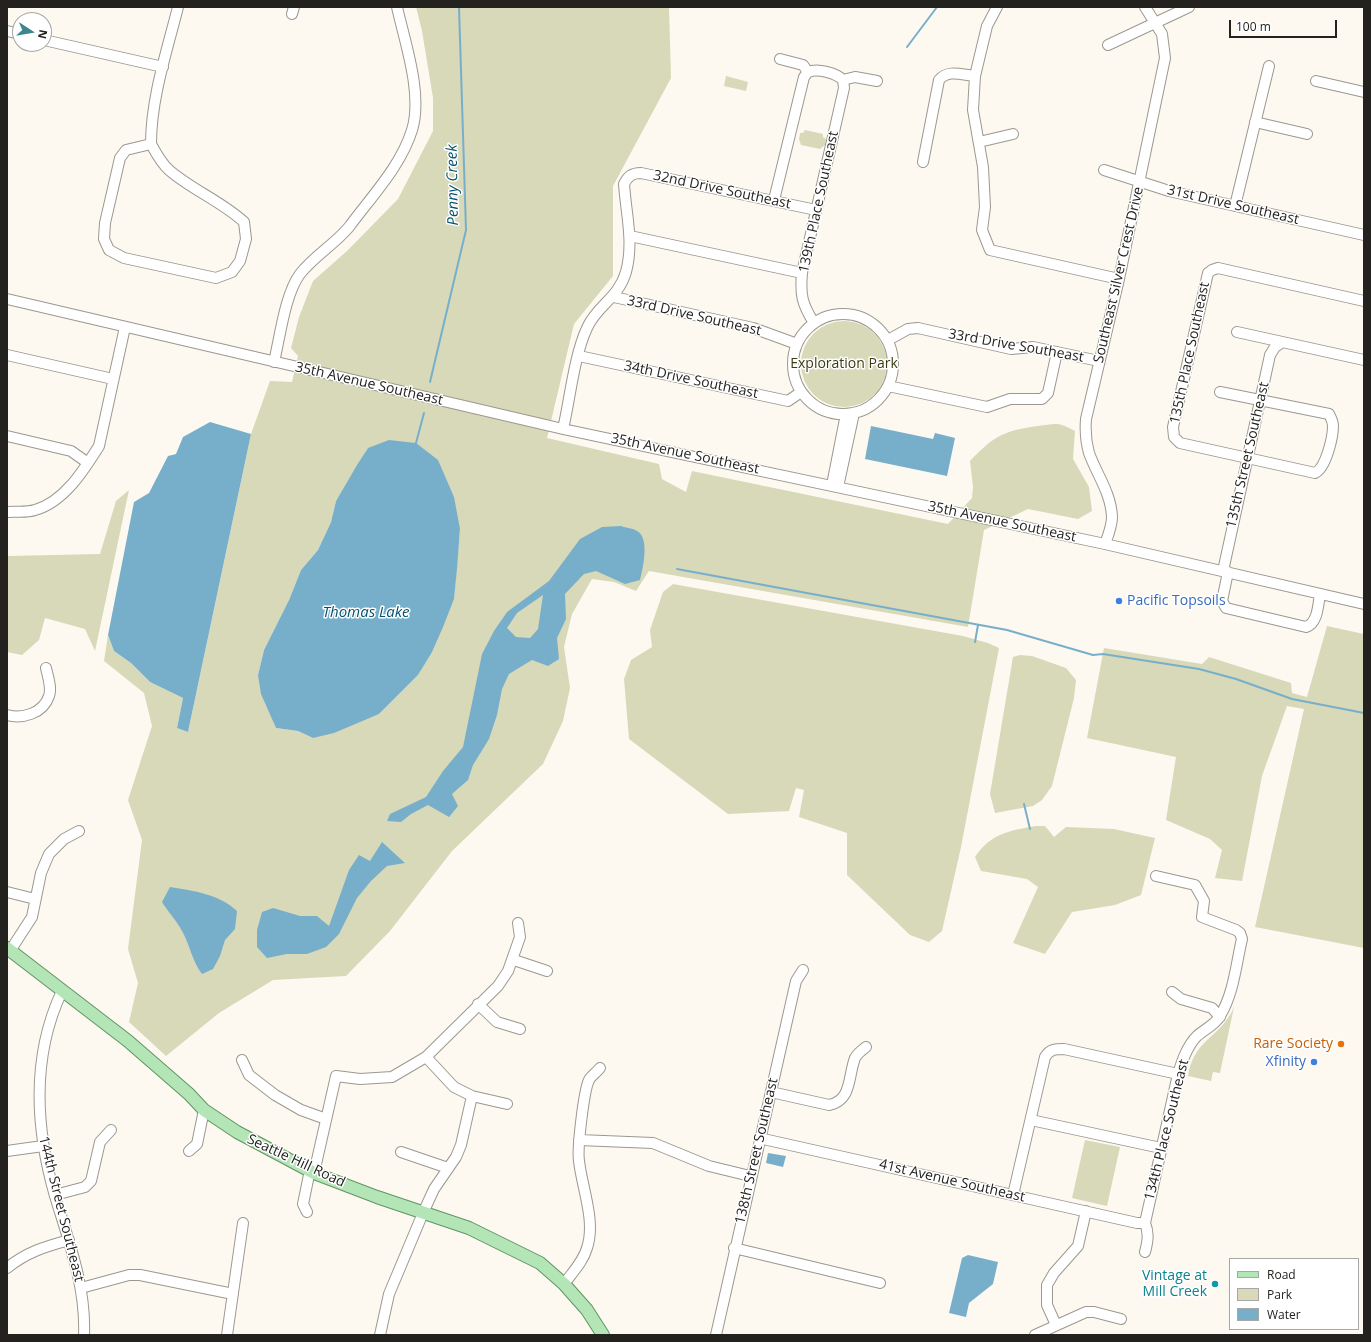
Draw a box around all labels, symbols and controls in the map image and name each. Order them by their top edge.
north arrow [12,12,52,52]
scale bar [1231,12,1339,38]
text: 100 m [1236,18,1271,35]
text: N [35,28,52,40]
street label: 139th Place Southeast [796,129,842,275]
water label: Penny Creek [443,144,463,226]
street label: 32nd Drive Southeast [652,167,792,213]
street label: 31st Drive Southeast [1165,182,1301,228]
street label: Southeast Silver Crest Drive [1091,185,1147,365]
street label: 135th Place Southeast [1167,280,1213,426]
street label: 33rd Drive Southeast [625,292,763,340]
street label: 33rd Drive Southeast [947,326,1085,366]
park label: Exploration Park [790,356,898,372]
street label: 34th Drive Southeast [622,358,760,402]
street label: 35th Avenue Southeast [293,359,445,409]
street label: 135th Street Southeast [1223,380,1273,530]
street label: 35th Avenue Southeast [609,430,761,478]
street label: 35th Avenue Southeast [926,498,1078,546]
place label: Pacific Topsoils [1127,593,1226,609]
marker: Pacific Topsoils [1114,596,1124,606]
water label: Thomas Lake [323,604,409,622]
place label: Rare Society [1253,1036,1333,1052]
marker: Rare Society [1336,1039,1346,1049]
place label: Xfinity [1266,1054,1306,1070]
marker: Xfinity [1309,1057,1319,1067]
street label: 134th Place Southeast [1141,1058,1193,1202]
street label: 138th Street Southeast [732,1076,782,1226]
street label: Seattle Hill Road [244,1131,348,1191]
street label: 144th Street Southeast [35,1134,87,1284]
street label: 41st Avenue Southeast [877,1156,1027,1206]
legend [1229,1258,1359,1330]
text: Road [1267,1266,1296,1283]
place label: Vintage at Mill Creek [1142,1268,1207,1300]
marker: Vintage at Mill Creek [1210,1279,1220,1289]
text: Park [1267,1286,1292,1303]
text: Water [1267,1306,1301,1323]

